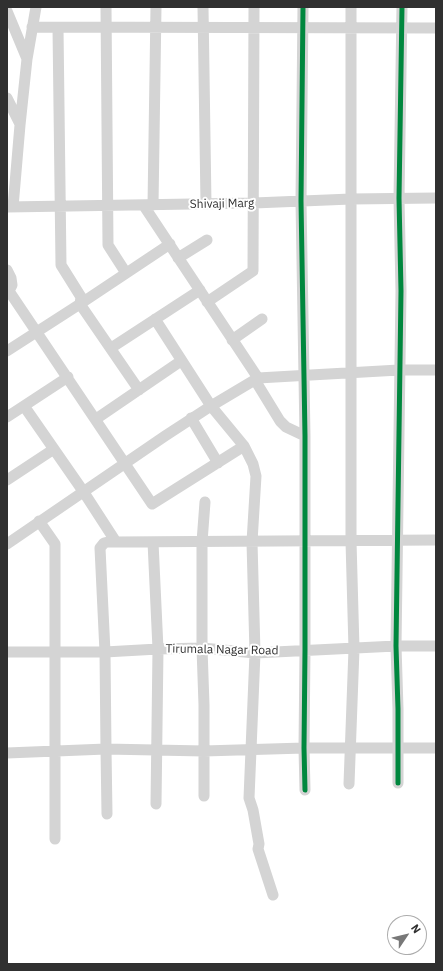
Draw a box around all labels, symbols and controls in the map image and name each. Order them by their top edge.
street label: Shivaji Marg [190,196,254,212]
street label: Tirumala Nagar Road [165,642,279,658]
north arrow [387,915,427,955]
text: N [408,921,424,936]

